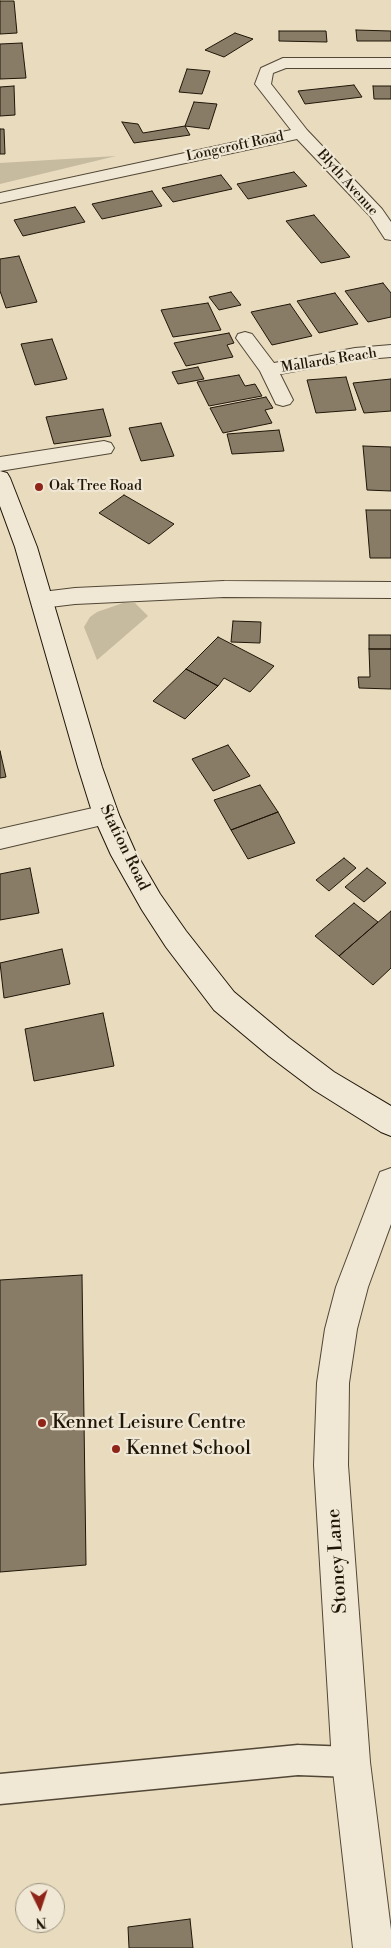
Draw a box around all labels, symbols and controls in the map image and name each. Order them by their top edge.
street label: Longcroft Road [185,128,285,166]
street label: Blyth Avenue [313,146,381,220]
street label: Mallards Reach [280,345,378,377]
place label: Oak Tree Road [49,479,142,495]
marker: Oak Tree Road [33,481,45,493]
street label: Station Road [95,802,153,894]
place label: Kennet Leisure Centre [52,1412,246,1434]
marker: Kennet Leisure Centre [36,1417,48,1429]
place label: Kennet School [126,1438,251,1460]
marker: Kennet School [110,1443,122,1455]
street label: Stoney Lane [323,1508,353,1614]
north arrow [15,1883,65,1933]
text: N [35,1913,47,1931]

